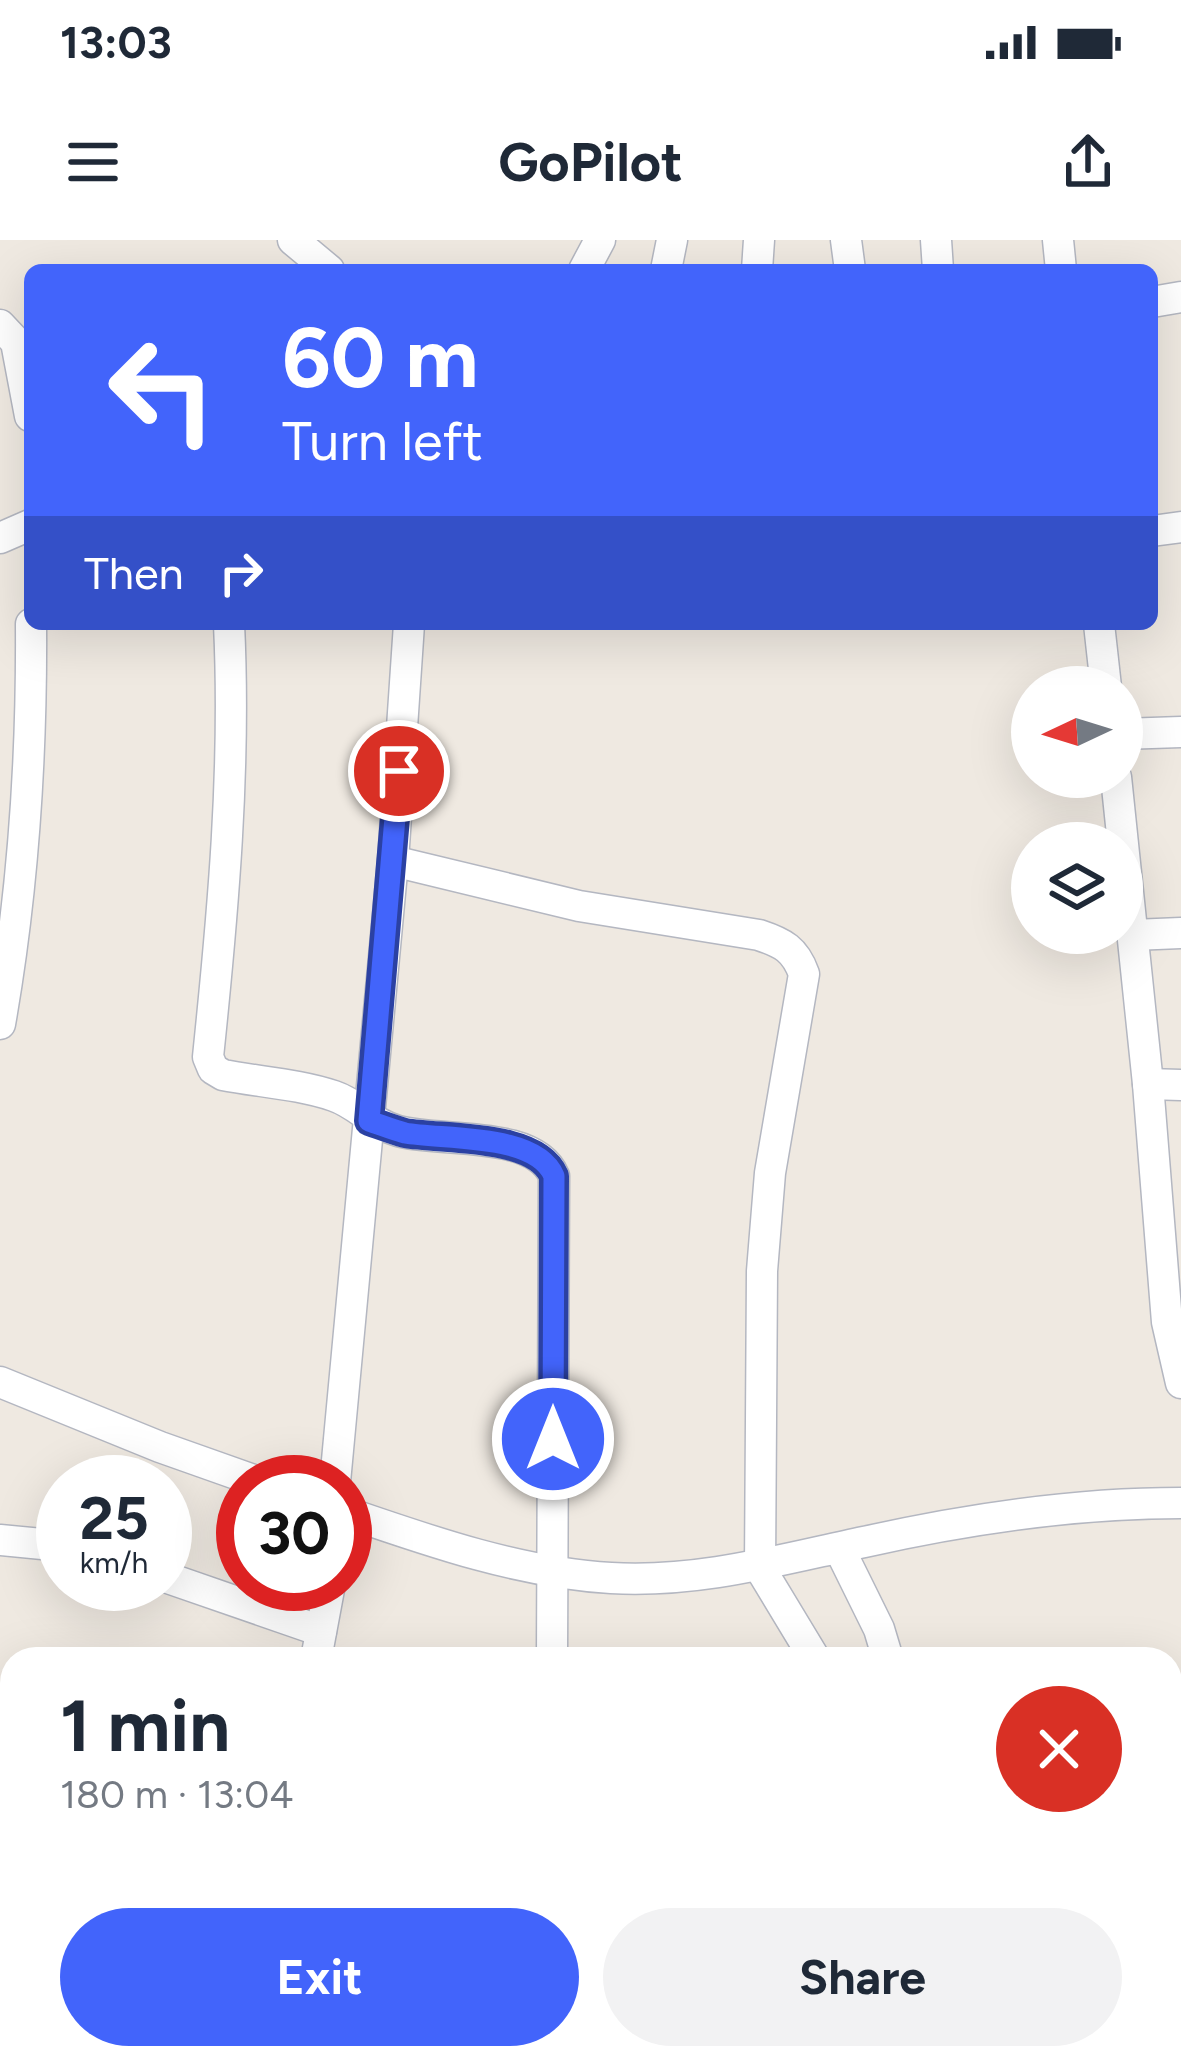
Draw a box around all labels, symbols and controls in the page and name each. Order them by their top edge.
text: 13:03 [60,15,172,69]
icon: menu [60,129,126,195]
icon: share [1055,129,1121,195]
text: GoPilot [498,130,683,195]
text: 60 m [282,307,478,408]
icon: left [84,312,240,468]
text: Turn left [282,409,483,474]
icon: right [208,540,274,606]
text: Then [84,546,184,600]
north arrow [1011,666,1143,798]
map controls [1011,666,1143,954]
pin [348,720,450,822]
icon: arrive [366,738,432,804]
button: layers [1011,822,1143,954]
position arrow [490,1376,616,1502]
speed limit sign: 30 [216,1455,372,1611]
text: 25 [79,1482,149,1554]
text: km/h [80,1544,148,1581]
text: 1 min [60,1683,230,1769]
button: close [996,1686,1122,1812]
text: 180 m · 13:04 [60,1771,293,1818]
button: Exit [60,1908,579,2046]
button: Share [603,1908,1122,2046]

